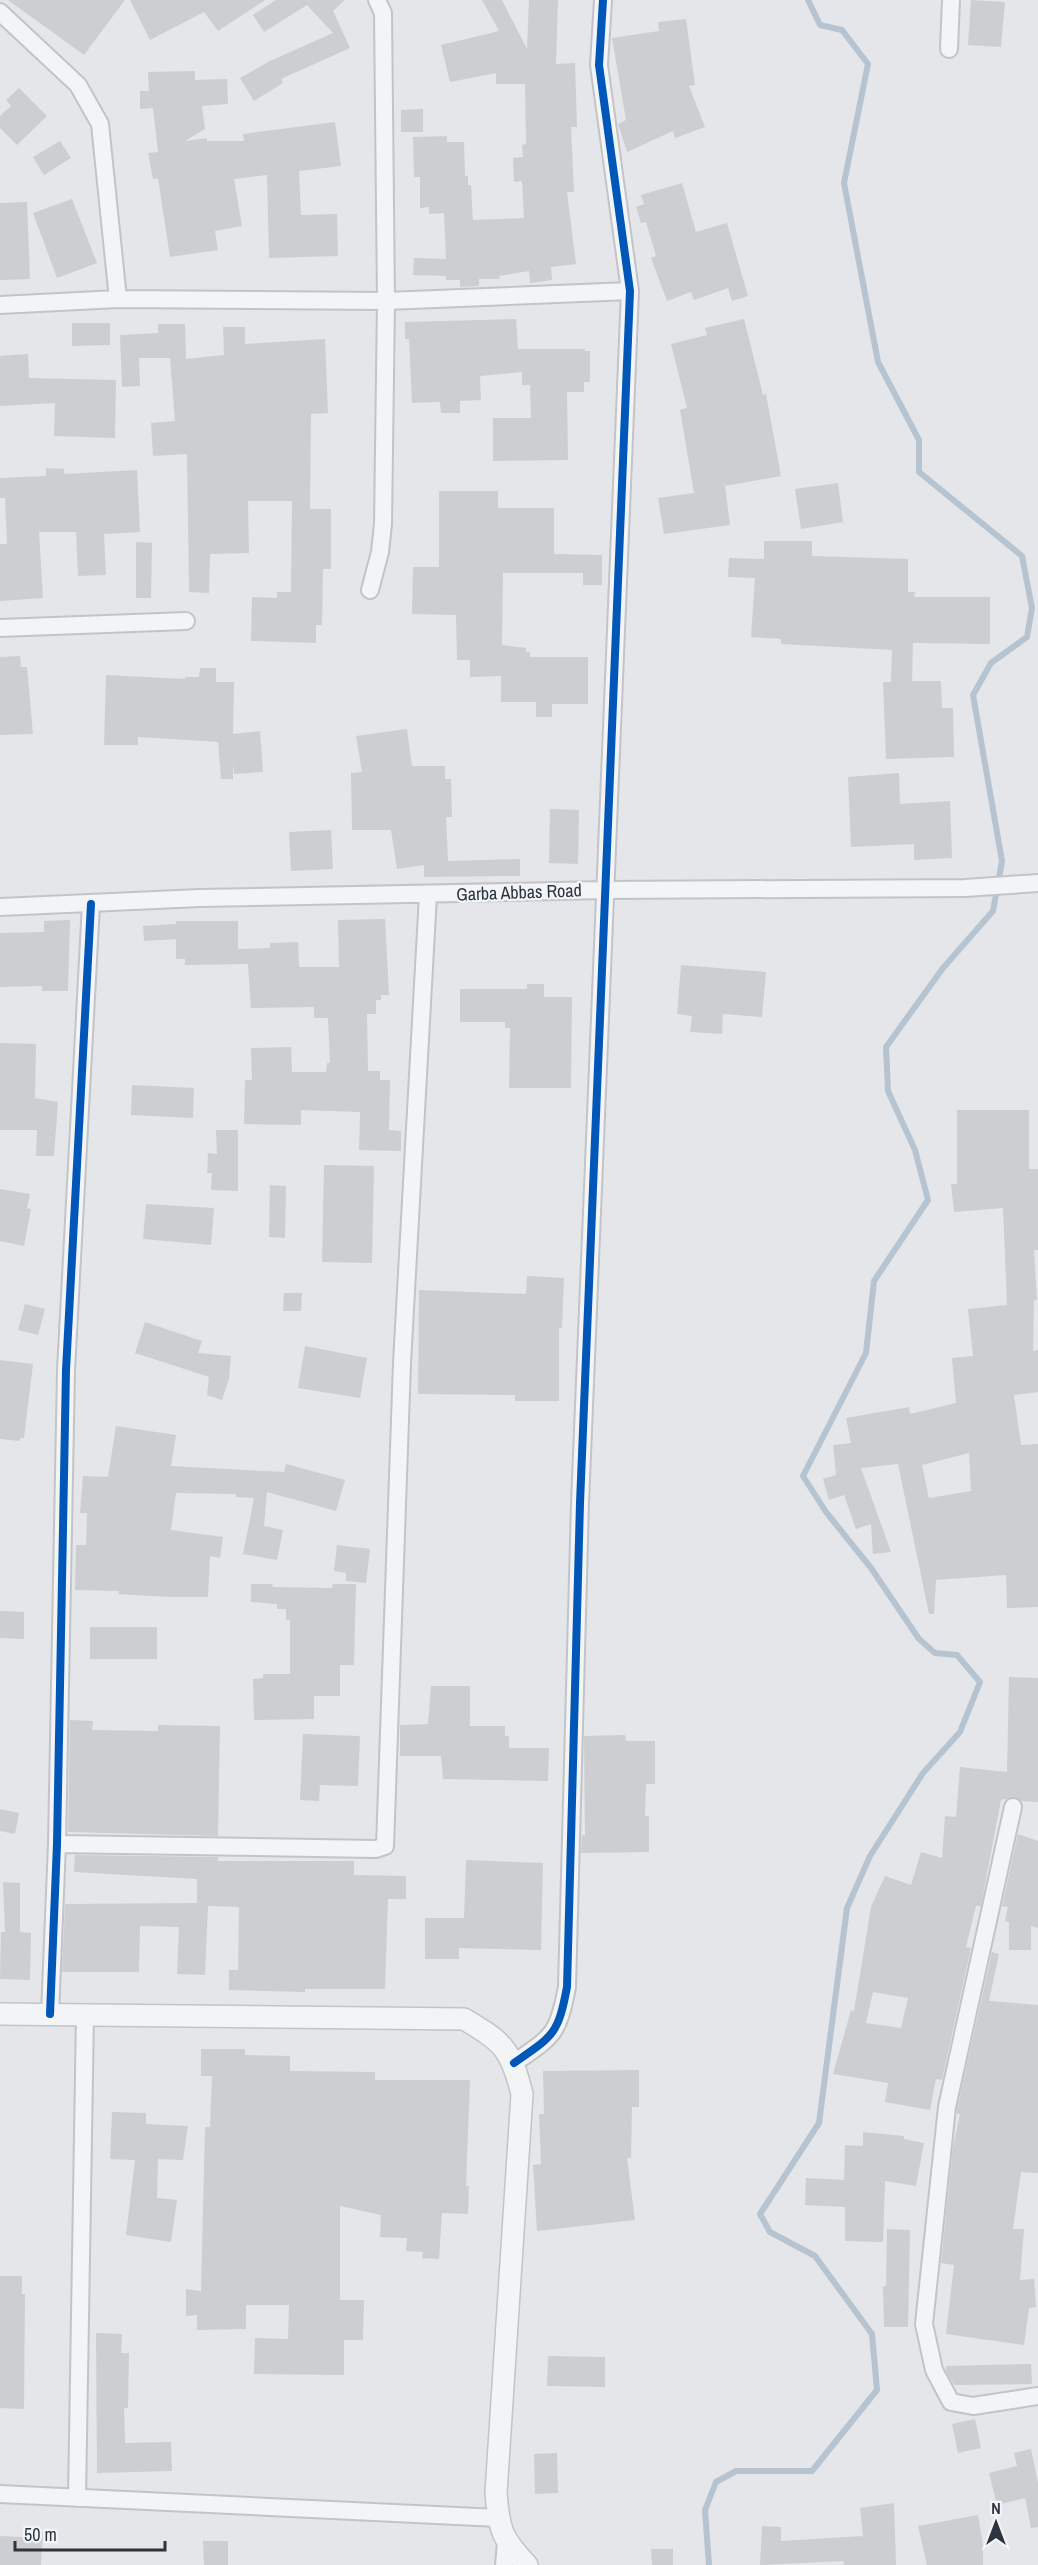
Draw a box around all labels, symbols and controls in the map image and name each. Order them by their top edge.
street label: Garba Abbas Road [456,877,582,907]
north arrow [966,2493,1026,2553]
text: N [991,2497,1001,2519]
scale bar [15,2514,165,2552]
text: 50 m [24,2522,57,2547]

